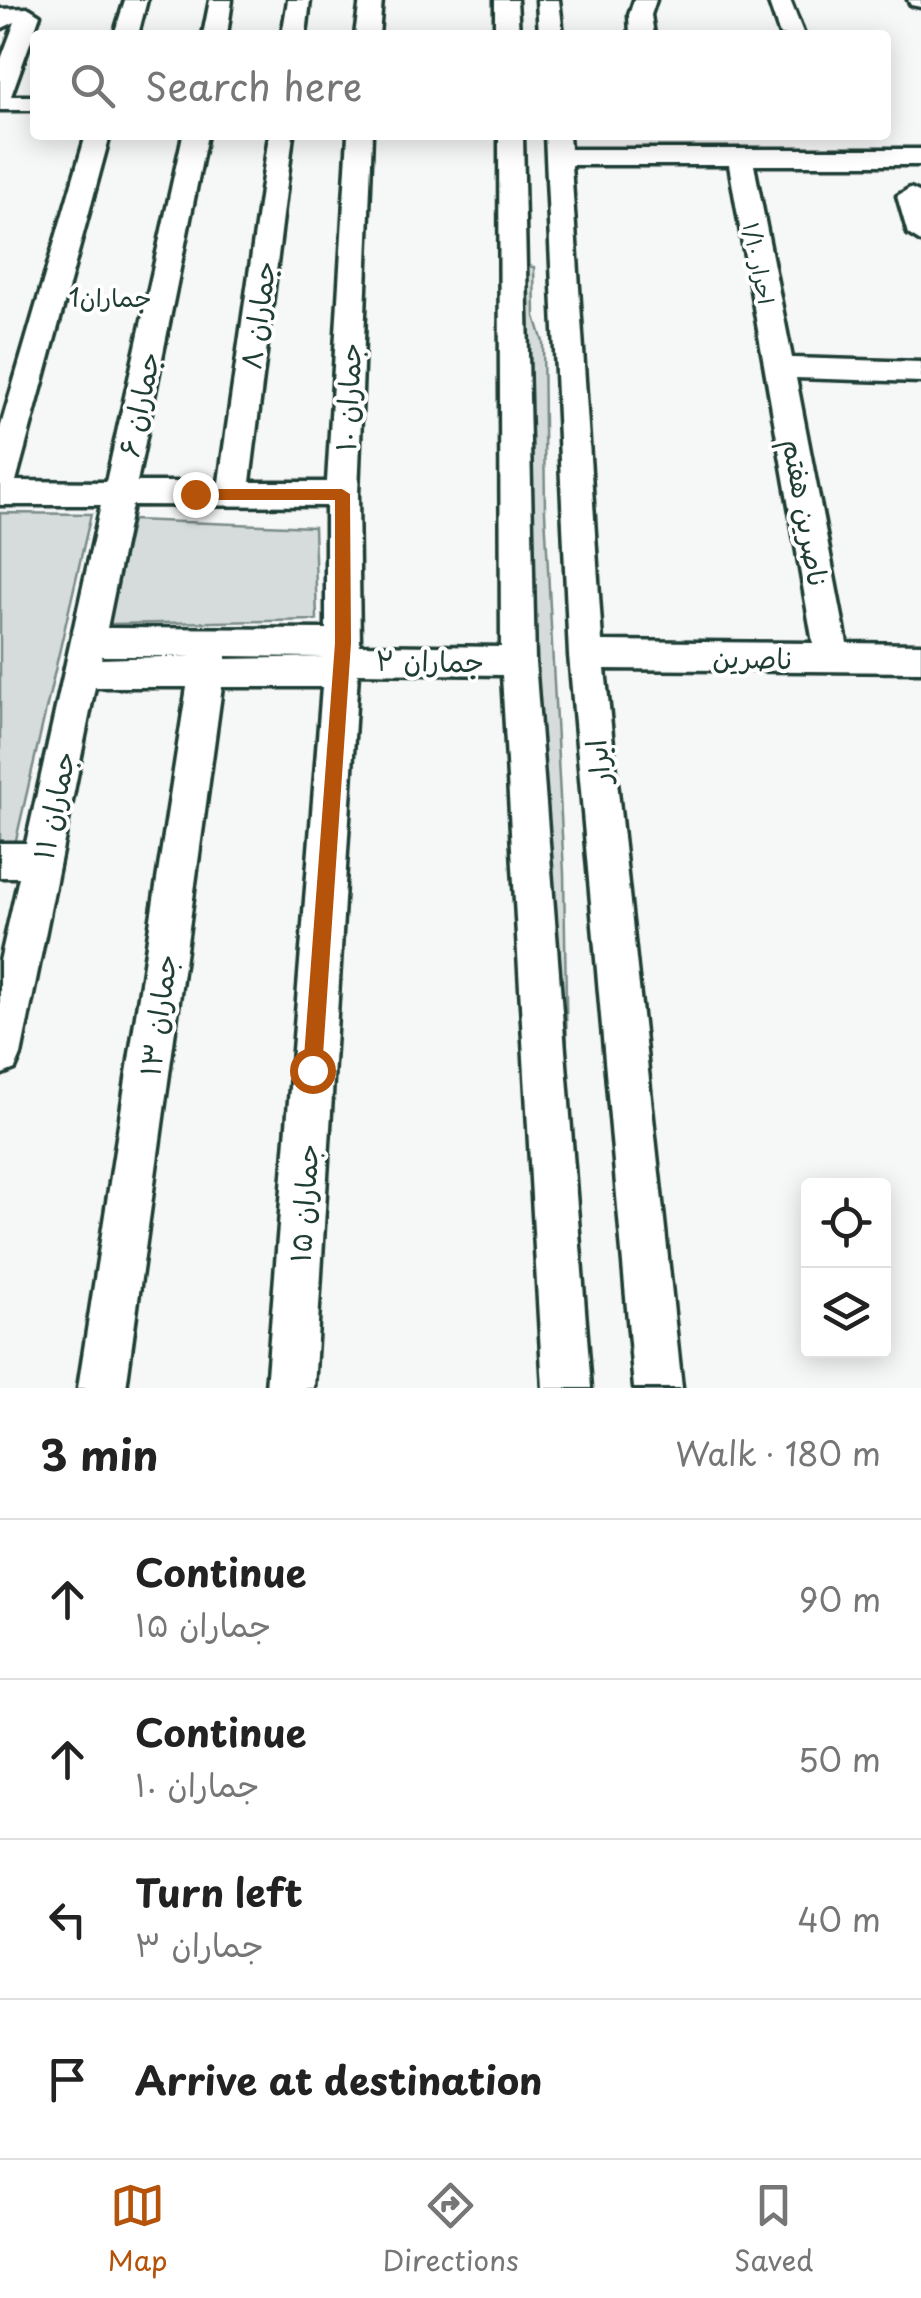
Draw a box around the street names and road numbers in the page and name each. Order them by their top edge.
street label: ۱/۱۰ احرار [736,219,784,307]
street label: جماران ۸ [228,258,286,372]
street label: جماران ۱۰ [323,342,371,452]
street label: جماران ۶ [106,347,170,461]
street label: ناصرین هفتم [771,435,841,591]
street label: ناصرین [712,635,794,679]
street label: جماران ۲ [375,638,485,682]
street label: ابرار [573,738,621,788]
street label: جماران ۱۱ [21,747,85,863]
street label: جماران ۱۳ [127,951,187,1079]
street label: جماران ۱۵ [277,1142,329,1264]

